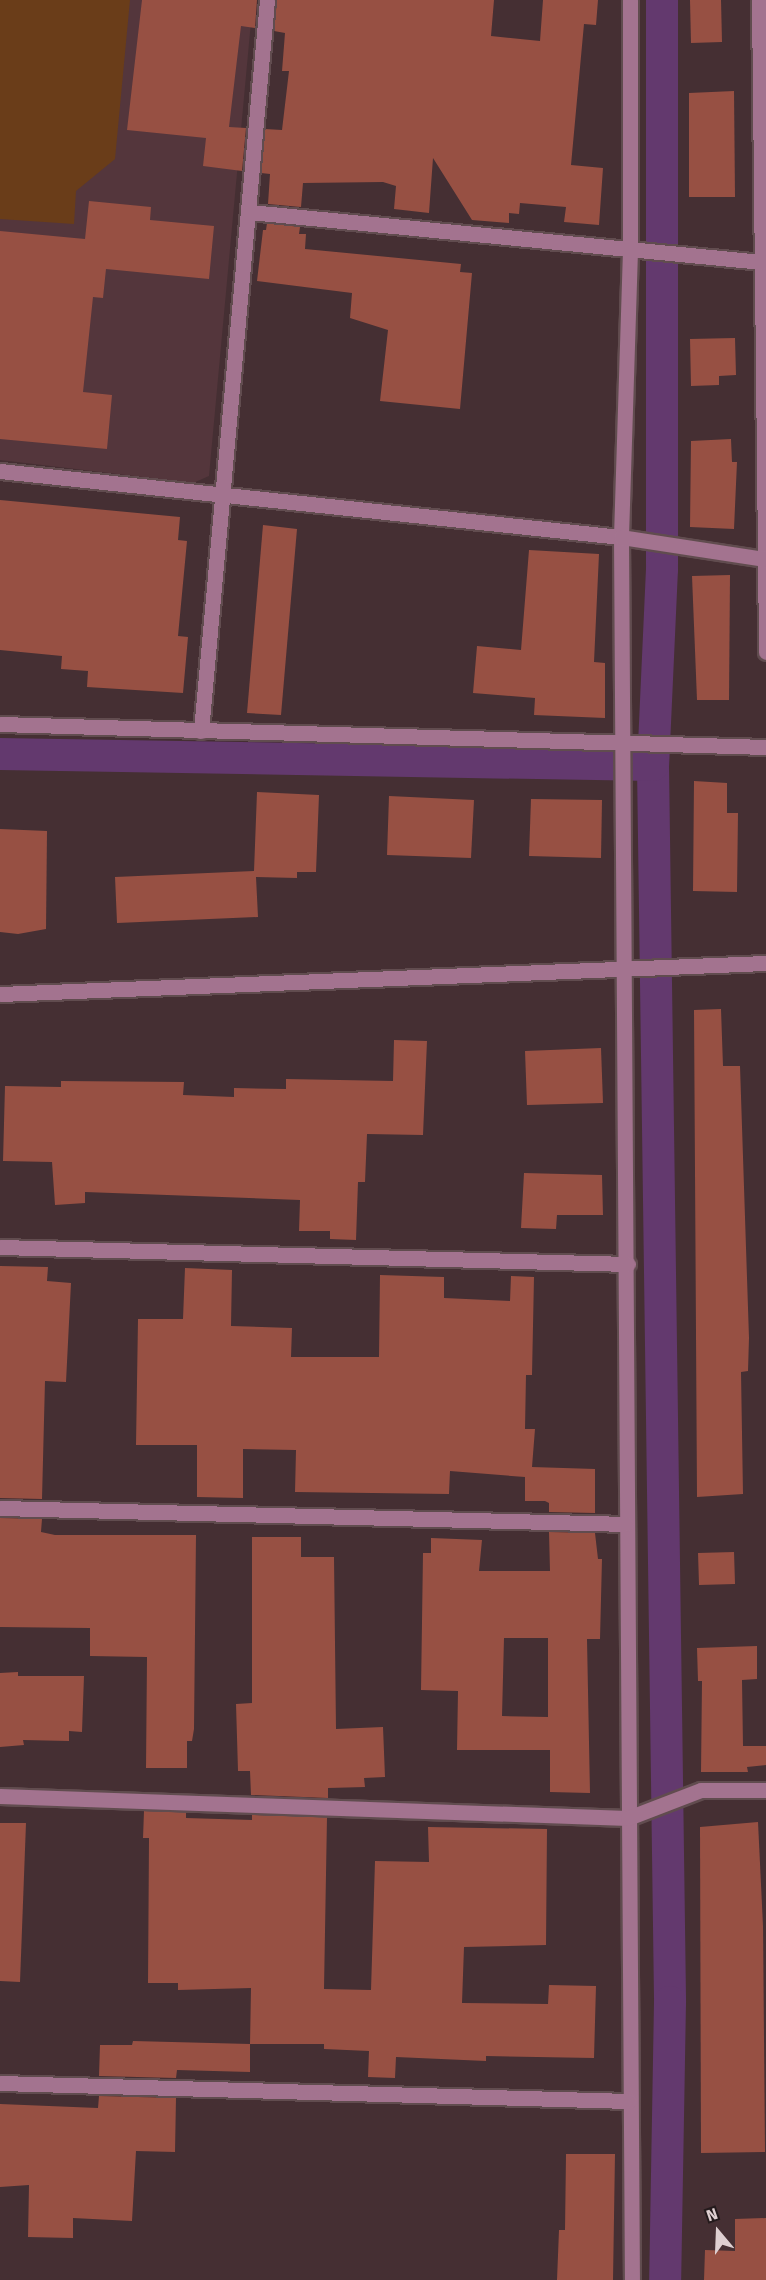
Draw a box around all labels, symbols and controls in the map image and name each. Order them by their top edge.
north arrow [688,2202,748,2262]
text: N [704,2204,720,2225]

